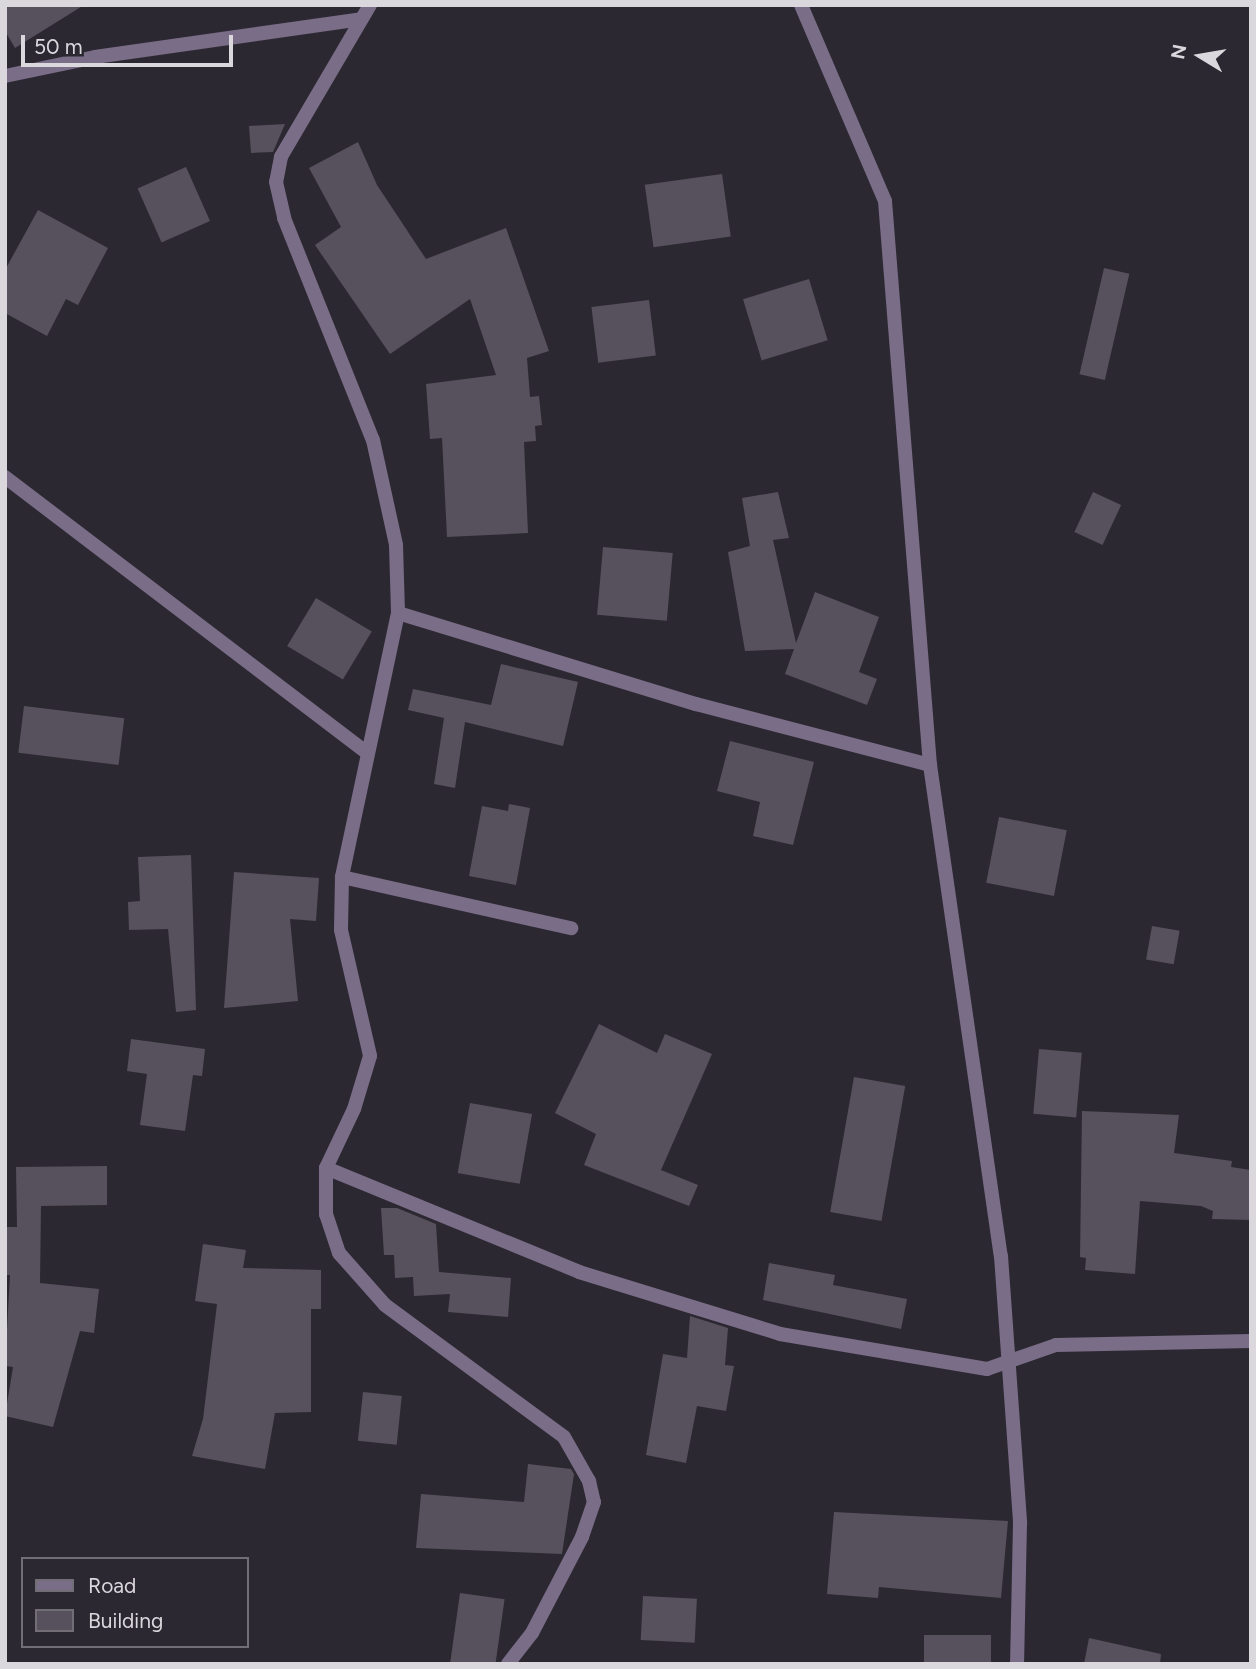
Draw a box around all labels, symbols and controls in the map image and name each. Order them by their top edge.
scale bar [24,21,236,65]
north arrow [1165,21,1235,91]
text: 50 m [34,34,83,59]
text: N [1166,42,1192,61]
legend [21,1557,248,1648]
text: Road [88,1573,136,1598]
text: Building [88,1608,163,1633]

